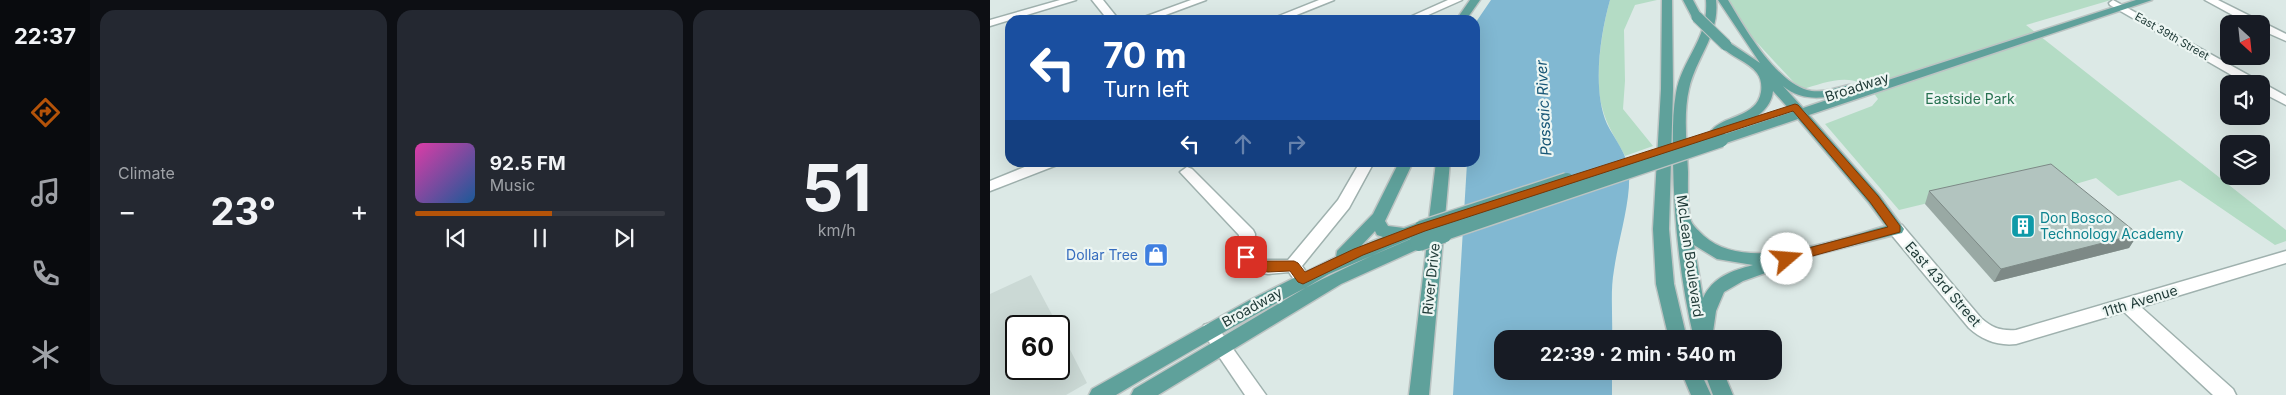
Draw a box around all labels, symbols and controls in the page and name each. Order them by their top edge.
street label: East 39th Street [2132,9,2212,63]
north arrow [2220,15,2270,65]
map controls [2220,15,2270,185]
text: 22:37 [14,23,76,49]
text: 70 m [1103,34,1187,76]
icon: left [1020,35,1085,100]
water label: Passaic River [1531,59,1555,156]
street label: Broadway [1823,68,1891,105]
button: sound [2220,75,2270,125]
text: Turn left [1103,76,1189,102]
park label: Eastside Park [1925,90,2015,107]
icon: directions [28,95,63,130]
icon: left [1176,130,1204,158]
icon: ahead [1229,130,1257,158]
icon: right [1282,130,1310,158]
button: layers [2220,135,2270,185]
text: 51 [802,148,871,227]
text: 92.5 FM [490,152,566,175]
text: Climate [118,163,175,183]
icon: music [28,175,63,210]
text: Music [490,175,535,195]
text: 23° [210,188,276,234]
text: − [118,194,137,228]
text: + [350,194,369,228]
street label: McLean Boulevard [1673,194,1707,318]
place label: Don Bosco Technology Academy [2040,209,2184,242]
building icon: Don Bosco Technology Academy [2010,213,2036,239]
text: km/h [818,220,856,240]
icon: previous [442,224,470,252]
icon: pause [526,224,554,252]
icon: next [610,224,638,252]
position arrow [1760,232,1812,284]
pin [1225,236,1267,278]
street label: East 43rd Street [1902,238,1985,330]
shop icon: Dollar Tree [1143,242,1169,268]
street label: River Drive [1418,242,1443,316]
icon: arrive [1232,243,1260,271]
place label: Dollar Tree [1066,246,1138,263]
icon: phone [28,256,63,291]
street label: 11th Avenue [2100,281,2179,320]
street label: Broadway [1219,283,1285,330]
speed limit sign: 60 [1005,315,1070,380]
icon: climate [28,337,63,372]
text: 22:39 · 2 min · 540 m [1540,343,1736,366]

